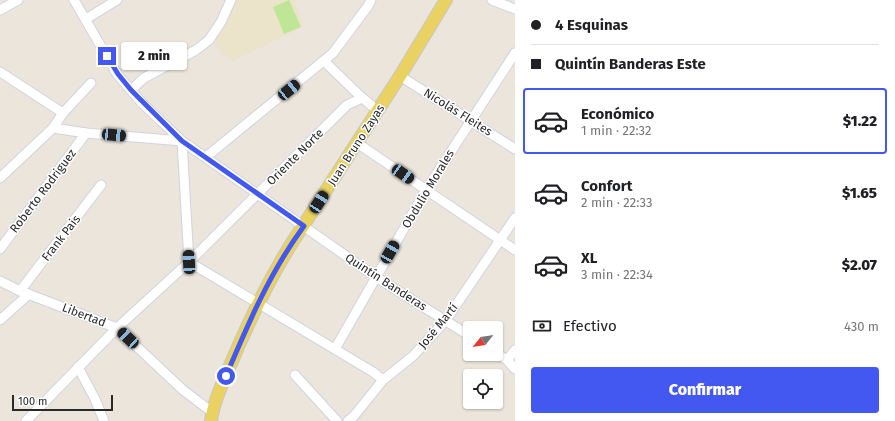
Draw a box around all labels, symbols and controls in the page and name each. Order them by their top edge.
text: 4 Esquinas [555,16,628,34]
callout: 2 min [121,42,187,70]
route end [98,47,116,65]
text: 2 min [138,48,170,63]
text: Quintín Banderas Este [555,55,706,73]
car [276,78,302,102]
street label: Nicolás Fleites [421,85,495,139]
street label: Juan Bruno Zayas [325,102,388,188]
icon: car [533,103,569,139]
text: Económico [581,105,654,123]
text: $1.22 [843,112,877,130]
text: 1 min · 22:32 [581,123,651,138]
street label: Oriente Norte [264,126,326,188]
car [102,128,126,142]
street label: Roberto Rodriguez [7,147,79,235]
street label: Obdulio Morales [399,147,457,231]
car [390,162,416,186]
icon: car [533,175,569,211]
text: Confort [581,177,633,195]
text: $1.65 [842,184,877,202]
car [307,189,331,215]
text: 2 min · 22:33 [581,195,652,210]
street label: Frank Pais [39,212,84,264]
car [379,239,401,265]
icon: car [533,247,569,283]
text: XL [581,249,597,267]
car [182,250,196,274]
street label: Quintín Banderas [343,250,430,314]
text: $2.07 [842,256,877,274]
text: 3 min · 22:34 [581,267,653,282]
street label: Libertad [60,300,108,330]
street label: José Martí [415,300,461,351]
icon: cash [531,315,553,337]
text: Efectivo [563,317,617,335]
text: 430 m [844,319,879,334]
north arrow [463,321,503,361]
map controls [463,321,503,409]
car [115,325,141,351]
route start [217,367,235,385]
button: Confirmar [531,367,879,413]
button: locate [463,369,503,409]
scale bar [12,393,113,412]
text: 100 m [18,395,47,408]

